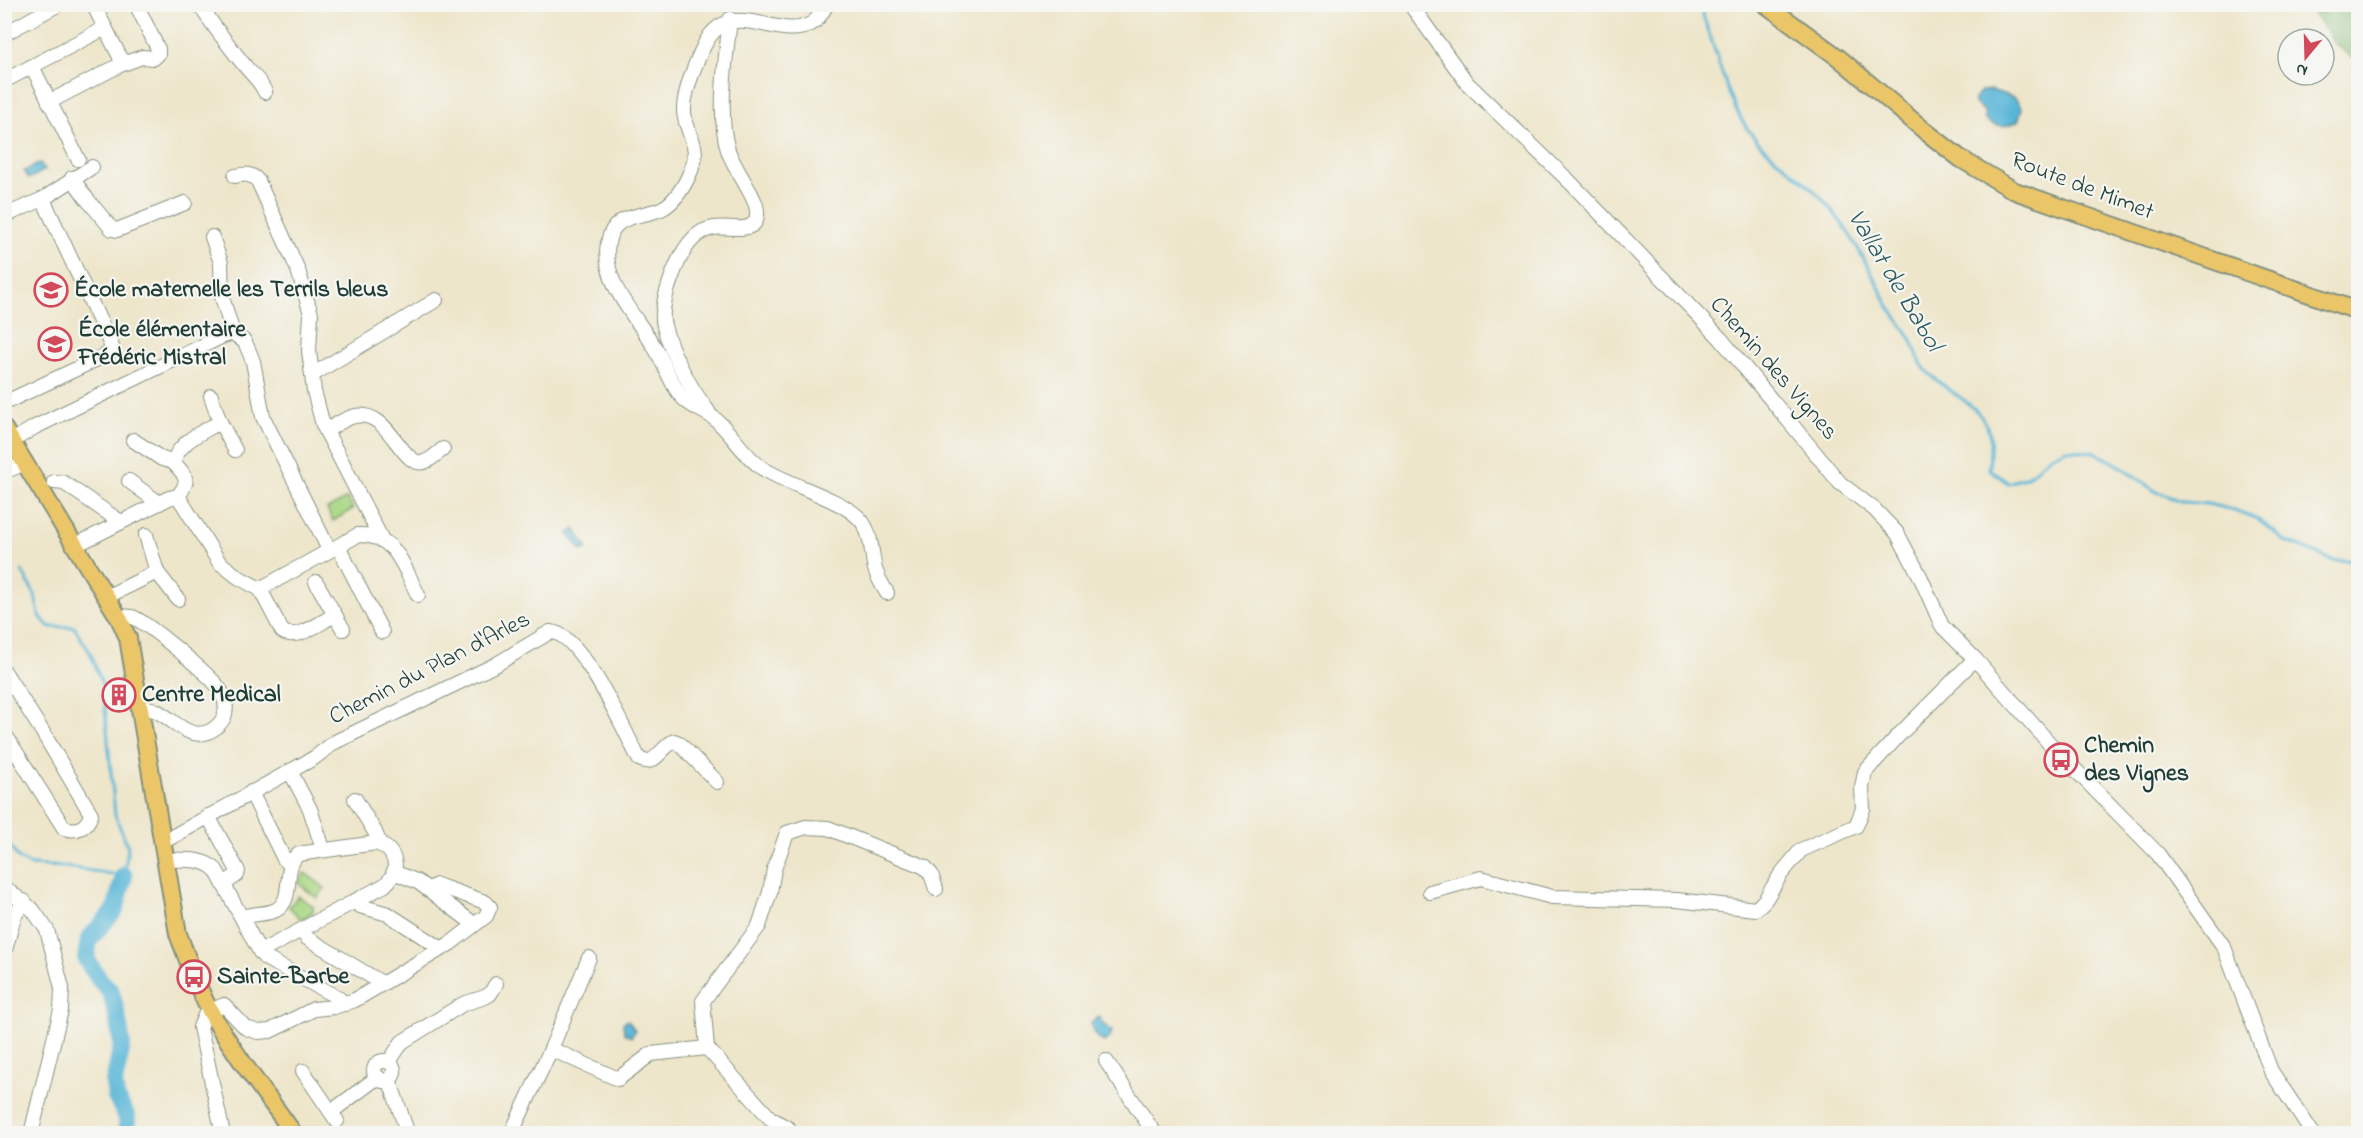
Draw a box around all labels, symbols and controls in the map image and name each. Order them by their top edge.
north arrow [2276,27,2336,87]
text: N [2293,56,2311,82]
street label: Route de Mimet [2005,144,2159,230]
water label: Vallat de Babol [1837,203,1953,361]
school or university icon: École maternelle les Terrils bleus [33,272,69,308]
place label: École maternelle les Terrils bleus [74,273,389,308]
street label: Chemin des Vignes [1700,289,1846,449]
place label: École élémentaire Frédéric Mistral [77,313,247,376]
school or university icon: École élémentaire Frédéric Mistral [37,326,73,362]
street label: Chemin du Plan d'Arles [323,603,537,735]
building icon: Centre Medical [101,677,137,713]
place label: Centre Medical [142,678,281,713]
place label: Chemin des Vignes [2084,729,2189,793]
bus stop icon: Chemin des Vignes [2043,742,2079,778]
bus stop icon: Sainte-Barbe [176,959,212,995]
place label: Sainte-Barbe [217,960,351,995]

